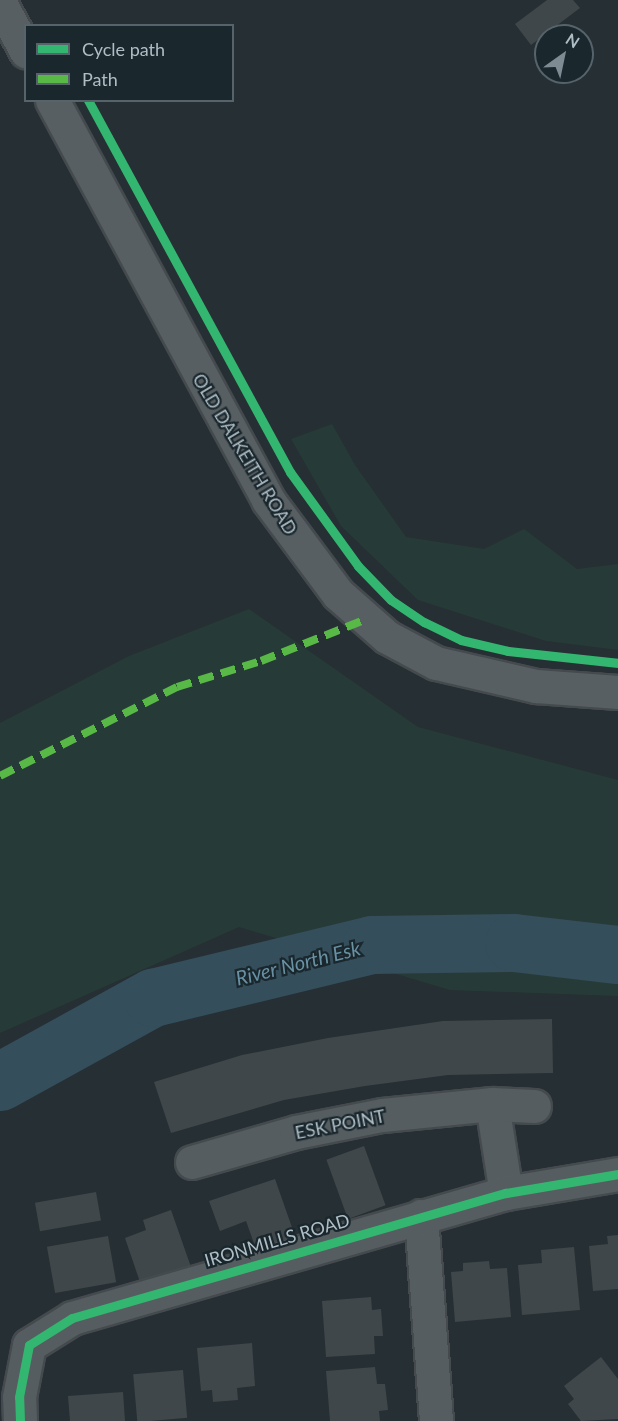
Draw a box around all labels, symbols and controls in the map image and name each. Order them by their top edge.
legend [24,24,234,102]
north arrow [534,24,594,84]
text: N [563,29,583,51]
text: Cycle path [82,38,165,60]
text: Path [82,68,118,90]
street label: OLD DALKEITH ROAD [188,370,302,538]
water label: River North Esk [233,936,363,990]
street label: ESK POINT [293,1105,387,1143]
street label: IRONMILLS ROAD [202,1209,352,1271]

